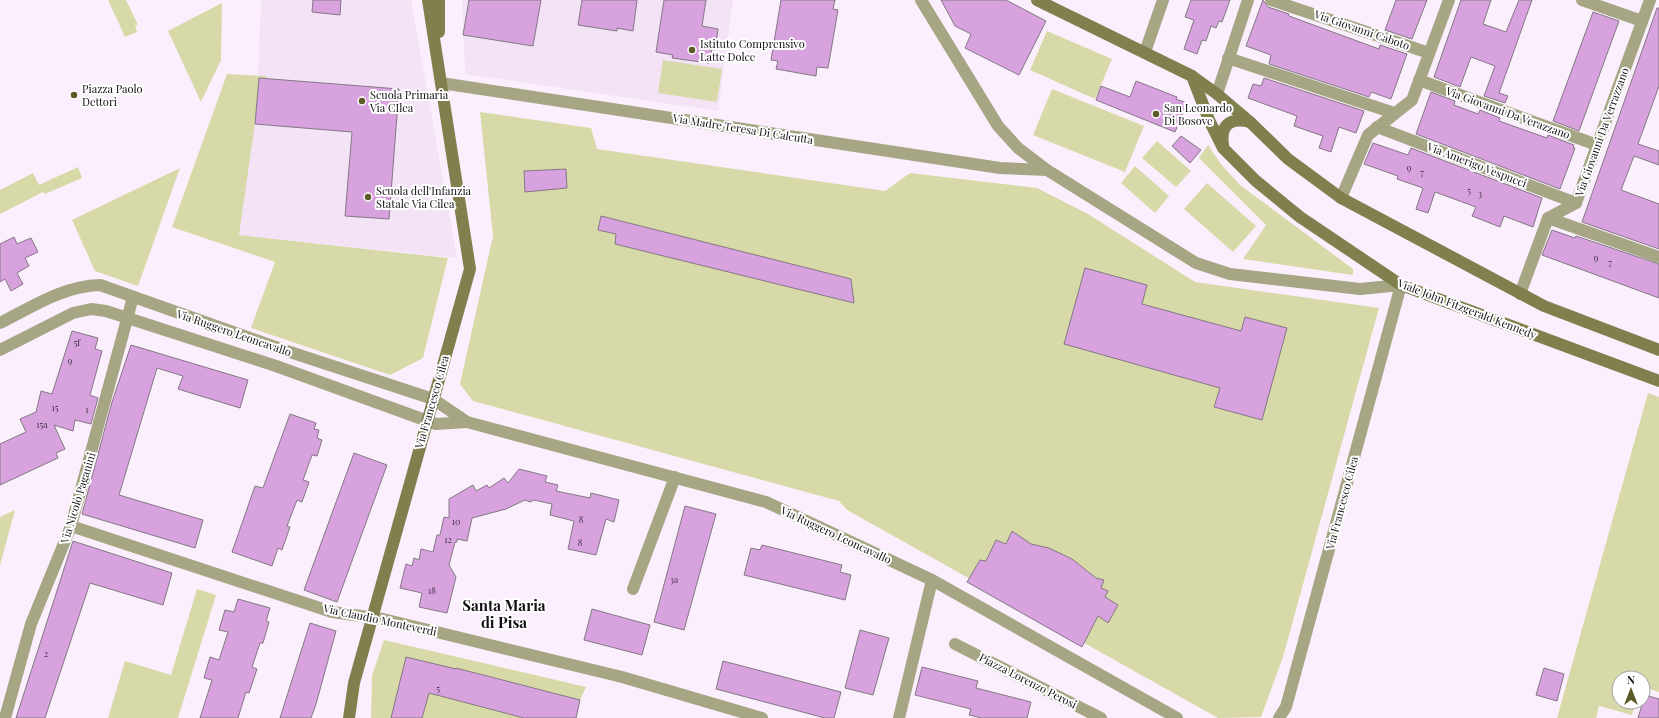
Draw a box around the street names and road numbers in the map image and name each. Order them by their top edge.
street label: Via Giovanni Caboto [1312,6,1412,53]
street label: Via Giovanni Da Verrazzano [1571,65,1632,199]
street label: Via Giovanni Da Verazzano [1443,83,1572,142]
street label: Via Madre Teresa Di Calcutta [671,110,815,147]
street label: Via Amerigo Vespucci [1424,138,1529,190]
street label: Viale John Fitzgerald Kennedy [1395,275,1539,342]
street label: Via Ruggero Leoncavallo [174,306,294,359]
street label: Via Francesco Cilea [411,353,452,451]
street label: Via Nicolò Paganini [56,451,98,546]
street label: Via Francesco Cilea [1322,454,1361,552]
street label: Via Ruggero Leoncavallo [778,502,894,567]
street label: Via Claudio Monteverdi [321,600,438,639]
street label: Piazza Lorenzo Perosi [977,649,1080,712]

